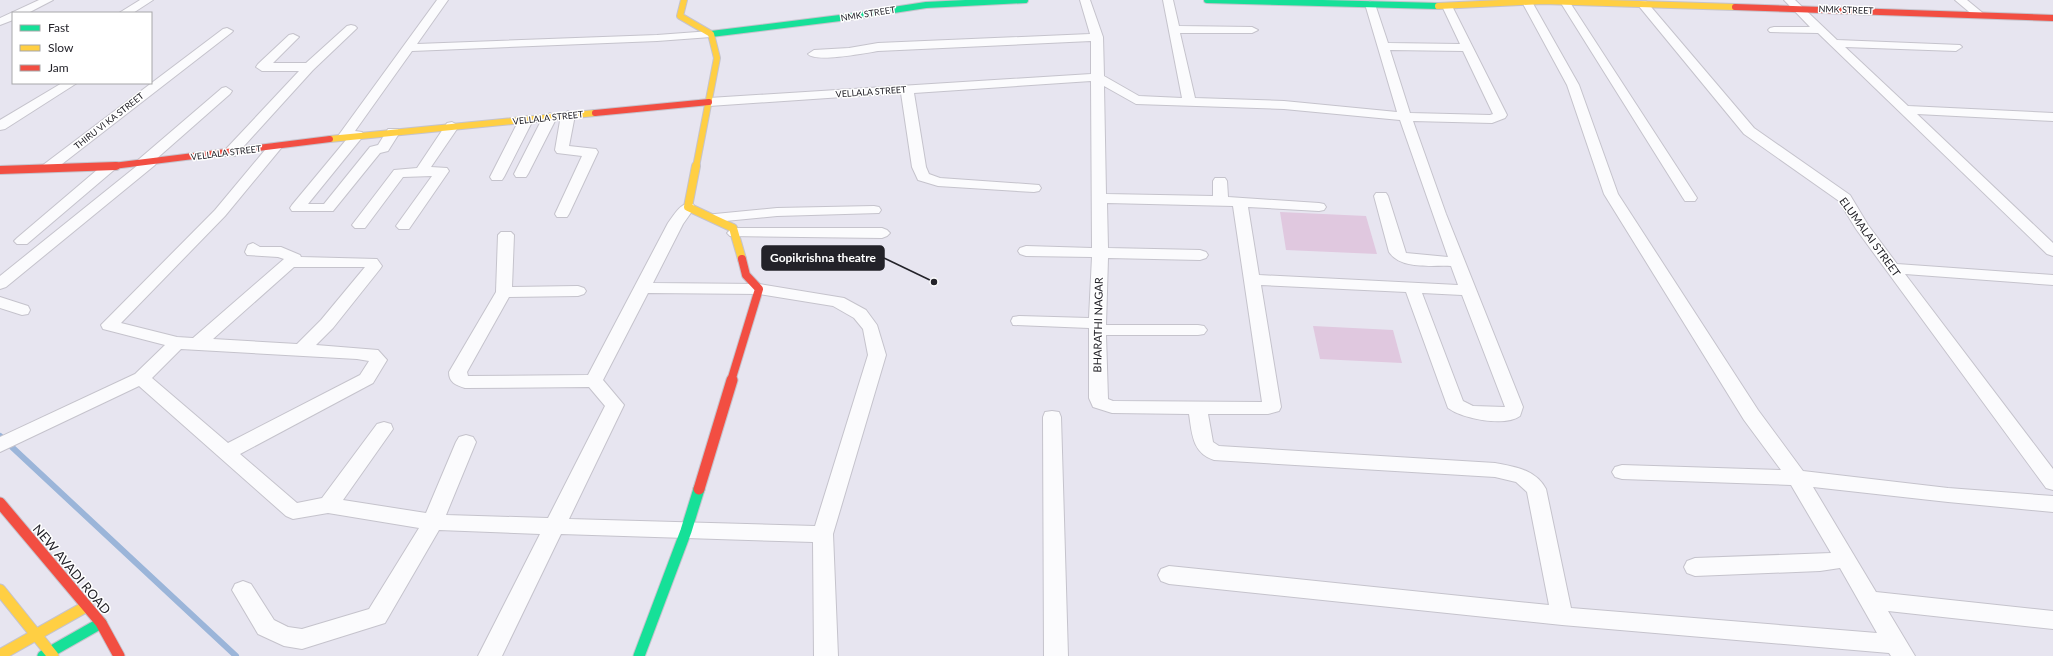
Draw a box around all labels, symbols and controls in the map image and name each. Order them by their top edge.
street label: NMK STREET [1818,3,1874,16]
street label: NMK STREET [840,4,897,23]
legend [12,12,152,84]
text: Fast [48,20,70,35]
text: Slow [48,40,74,55]
text: Jam [48,60,69,75]
street label: VELLALA STREET [835,83,907,99]
street label: THIRU VI KA STREET [72,90,146,151]
street label: VELLALA STREET [512,108,584,127]
street label: VELLALA STREET [190,143,262,162]
street label: ELUMALAI STREET [1837,194,1904,279]
callout: Gopikrishna theatre [762,246,884,270]
text: Gopikrishna theatre [770,250,877,265]
street label: BHARATHI NAGAR [1090,277,1105,373]
street label: NEW AVADI ROAD [30,521,114,617]

